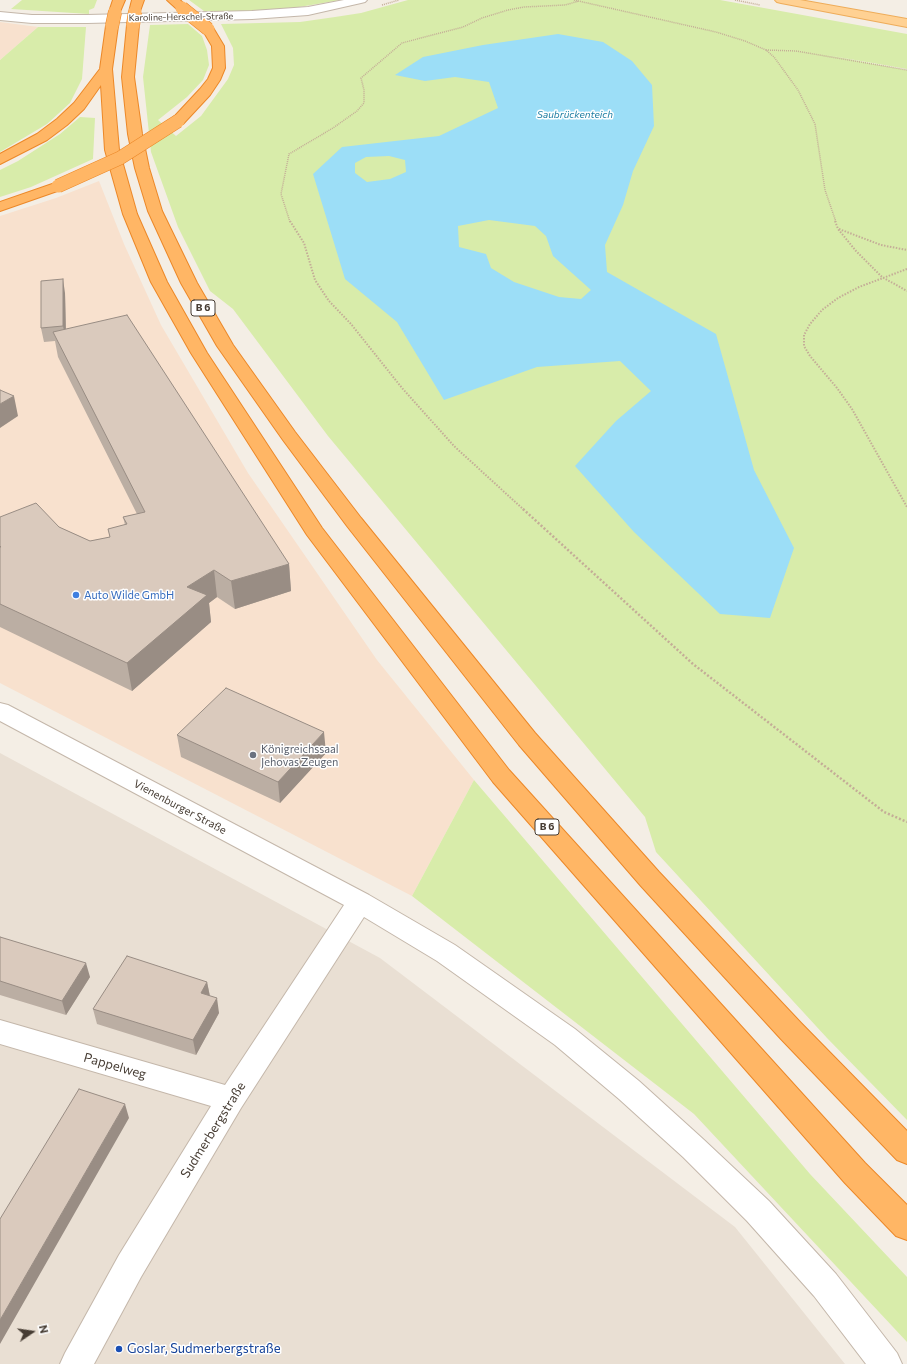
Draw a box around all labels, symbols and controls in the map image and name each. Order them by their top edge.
street label: Karoline-Herschel-Straße [129,11,233,23]
water label: Saubrückenteich [537,109,613,121]
road number: B 6 [191,300,215,316]
place label: Auto Wilde GmbH [84,588,174,602]
marker: Auto Wilde GmbH [71,590,81,600]
place label: Königreichssaal Jehovas Zeugen [261,742,339,768]
marker: Königreichssaal Jehovas Zeugen [248,750,258,760]
street label: Vienenburger Straße [131,777,229,837]
road number: B 6 [535,819,559,835]
street label: Pappelweg [82,1050,148,1082]
street label: Sudmerbergstraße [177,1079,249,1181]
north arrow [12,1312,52,1352]
text: N [37,1324,51,1335]
place label: Goslar, Sudmerbergstraße [127,1341,281,1357]
marker: Goslar, Sudmerbergstraße [114,1344,124,1354]

